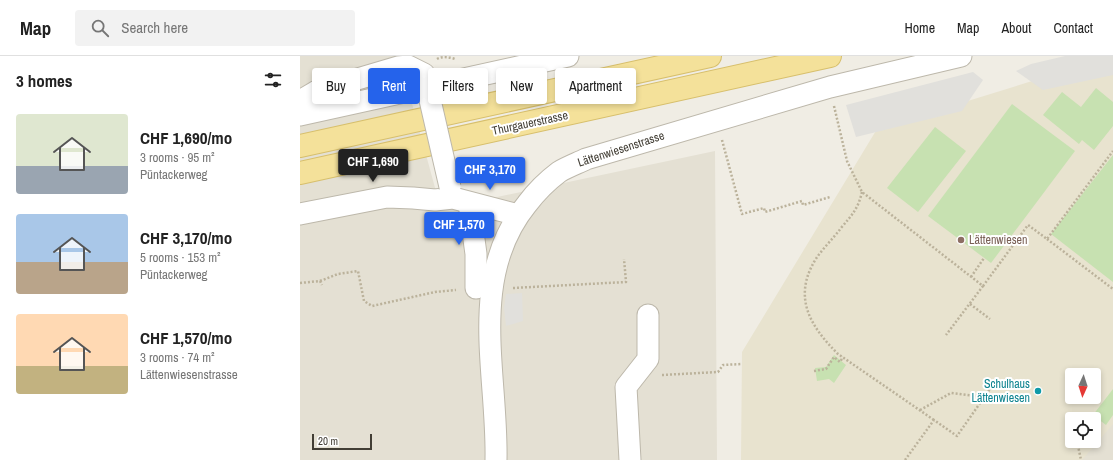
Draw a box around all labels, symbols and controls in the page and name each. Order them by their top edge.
search box [75,10,355,46]
text: Map [20,15,51,41]
icon: search [89,17,111,39]
text: Search here [121,17,188,38]
text: Home [904,19,935,37]
text: Map [957,19,979,37]
text: About [1001,19,1031,37]
text: Contact [1053,19,1093,37]
chip: Buy [312,68,360,104]
chip: Rent [368,68,420,104]
chip: Filters [428,68,488,104]
chip: New [496,68,547,104]
chip: Apartment [555,68,636,104]
text: 3 homes [16,69,73,92]
icon: filters [262,69,284,91]
street label: Thurgauerstrasse [491,107,569,139]
text: CHF 1,690/mo [140,126,232,149]
street label: Lättenwiesenstrasse [576,127,666,171]
icon: home [48,130,96,178]
text: 3 rooms · 95 m² [140,149,215,166]
pin: CHF 1,690 [327,149,419,183]
text: CHF 1,690 [347,153,399,170]
pin: CHF 3,170 [444,157,536,191]
text: CHF 3,170 [464,161,516,178]
text: Püntackerweg [140,166,208,183]
pin: CHF 1,570 [413,212,505,246]
text: CHF 1,570 [433,216,485,233]
text: CHF 3,170/mo [140,226,232,249]
icon: home [48,230,96,278]
place label: Lättenwiesen [969,232,1028,248]
marker: Lättenwiesen [956,235,966,245]
text: 5 rooms · 153 m² [140,249,221,266]
text: Püntackerweg [140,266,208,283]
text: CHF 1,570/mo [140,326,232,349]
icon: home [48,330,96,378]
text: 3 rooms · 74 m² [140,349,215,366]
text: Lättenwiesenstrasse [140,366,238,383]
north arrow [1065,368,1101,404]
map controls [1065,368,1101,448]
place label: Schulhaus Lättenwiesen [971,376,1030,406]
marker: Schulhaus Lättenwiesen [1033,386,1043,396]
button: locate [1065,412,1101,448]
scale bar [312,432,372,451]
text: 20 m [318,434,338,448]

